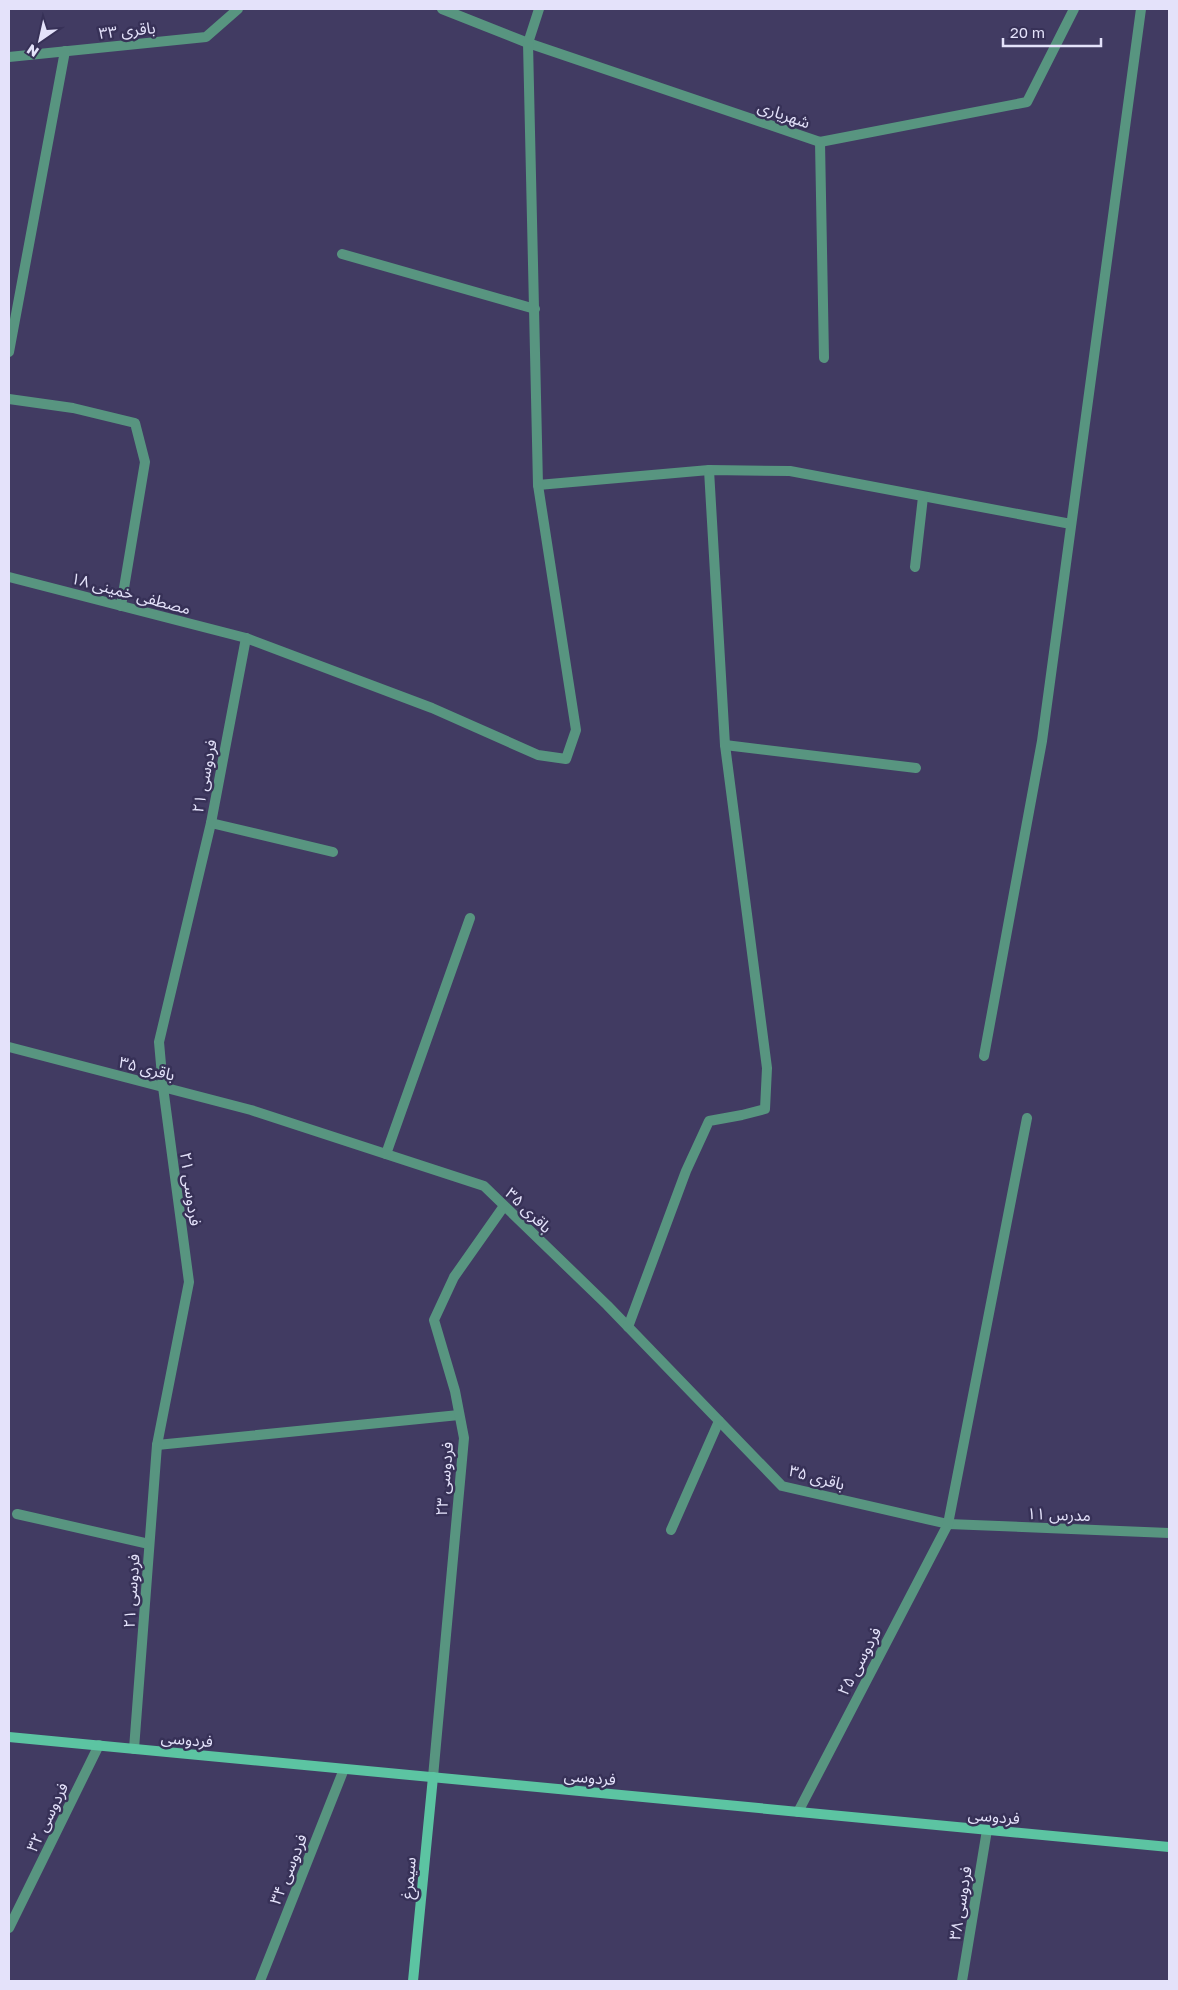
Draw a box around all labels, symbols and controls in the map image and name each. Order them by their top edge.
north arrow [15,15,65,65]
scale bar [1003,15,1100,47]
street label: باقری ۳۳ [98,17,156,43]
text: 20 m [1010,23,1045,41]
text: N [23,41,42,61]
street label: شهریاری [755,96,813,132]
street label: مصطفی خمینی ۱۸ [69,567,193,619]
street label: فردوسی ۲۱ [187,738,221,814]
street label: باقری ۳۵ [117,1051,177,1085]
street label: فردوسی ۲۱ [176,1151,206,1227]
street label: باقری ۳۵ [502,1183,556,1237]
street label: فردوسی ۲۳ [431,1441,457,1517]
street label: باقری ۳۵ [787,1460,847,1494]
street label: مدرس ۱۱ [1027,1503,1091,1525]
street label: فردوسی ۲۱ [118,1553,144,1629]
street label: فردوسی ۲۵ [833,1623,885,1699]
street label: فردوسی [160,1727,214,1751]
street label: فردوسی [563,1765,617,1789]
street label: فردوسی ۳۲ [22,1779,72,1855]
street label: فردوسی [967,1804,1021,1828]
street label: فردوسی ۳۴ [265,1831,311,1907]
street label: سیمرغ [396,1856,423,1900]
street label: فردوسی ۳۸ [944,1865,976,1941]

